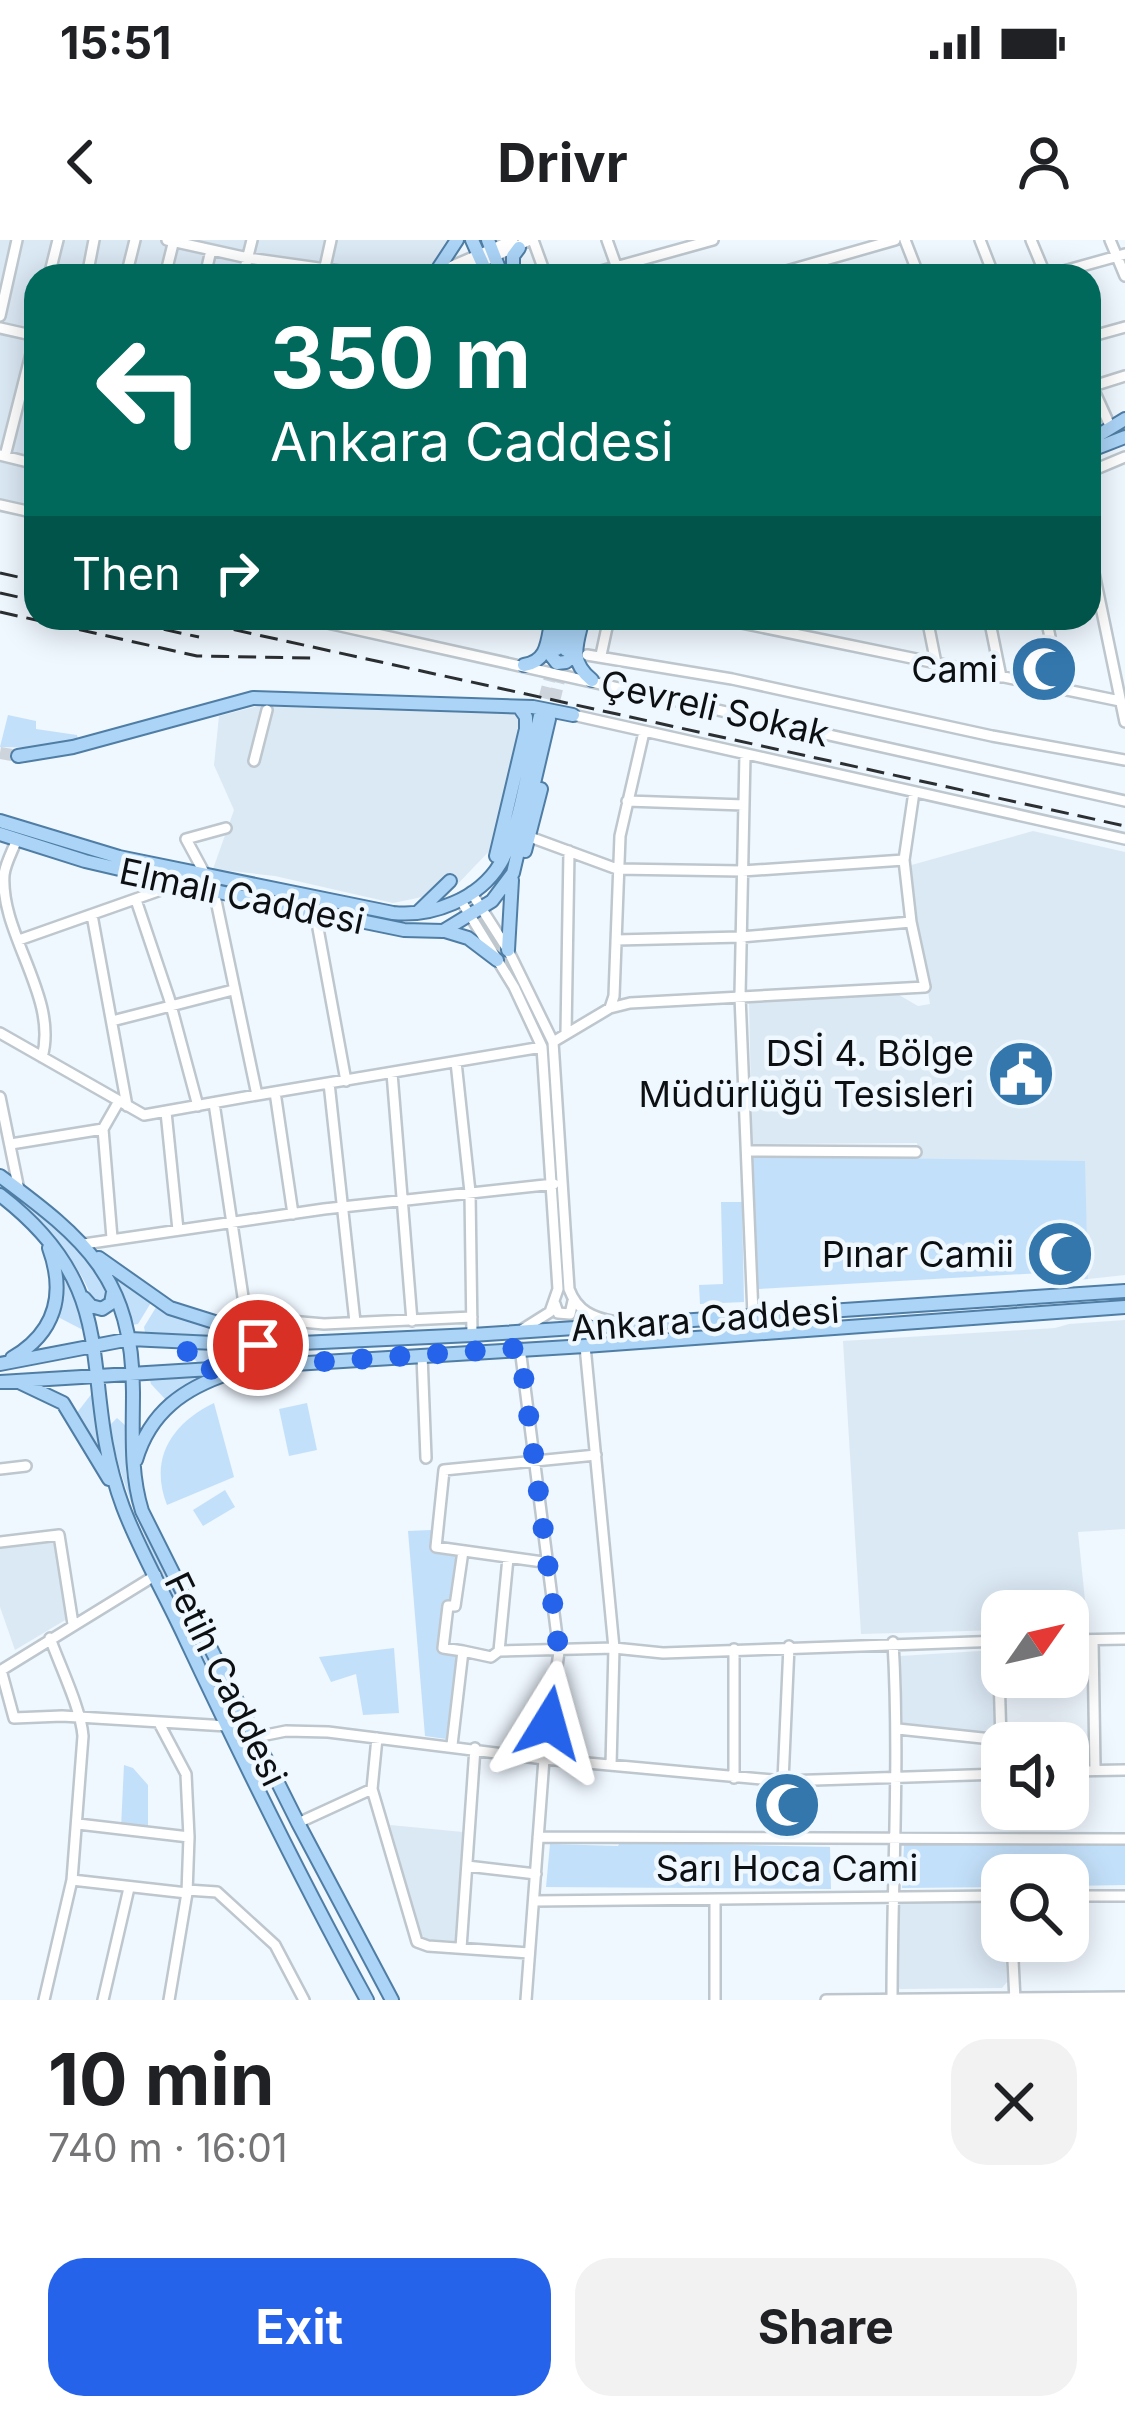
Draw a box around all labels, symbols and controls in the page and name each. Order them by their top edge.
text: 15:51 [60,15,171,70]
icon: back [48,129,114,195]
icon: person [1011,129,1077,195]
text: Drivr [497,130,628,195]
text: 350 m [270,307,531,408]
icon: left [72,312,228,468]
text: Ankara Caddesi [270,409,674,474]
icon: right [204,540,270,606]
text: Then [72,546,180,601]
mosque icon: Cami [1009,634,1079,704]
place label: Cami [911,647,998,691]
street label: Çevreli Sokak [597,660,834,756]
street label: Elmalı Caddesi [116,849,368,943]
place label: DSİ 4. Bölge Müdürlüğü Tesisleri [639,1031,974,1116]
public building icon: DSİ 4. Bölge Müdürlüğü Tesisleri [986,1039,1056,1109]
mosque icon: Pınar Camii [1025,1219,1095,1289]
place label: Pınar Camii [822,1232,1014,1276]
street label: Ankara Caddesi [569,1288,841,1350]
pin [207,1294,309,1396]
icon: arrive [225,1312,291,1378]
street label: Fetih Caddesi [155,1565,297,1793]
north arrow [981,1590,1089,1698]
map controls [981,1590,1089,1962]
position arrow [486,1660,612,1786]
button: sound [981,1722,1089,1830]
mosque icon: Sarı Hoca Cami [752,1770,822,1840]
place label: Sarı Hoca Cami [656,1846,918,1890]
button: search [981,1854,1089,1962]
text: 10 min [48,2035,275,2122]
button: close [951,2039,1077,2165]
text: 740 m · 16:01 [48,2124,288,2171]
button: Exit [48,2258,551,2396]
button: Share [575,2258,1077,2396]

